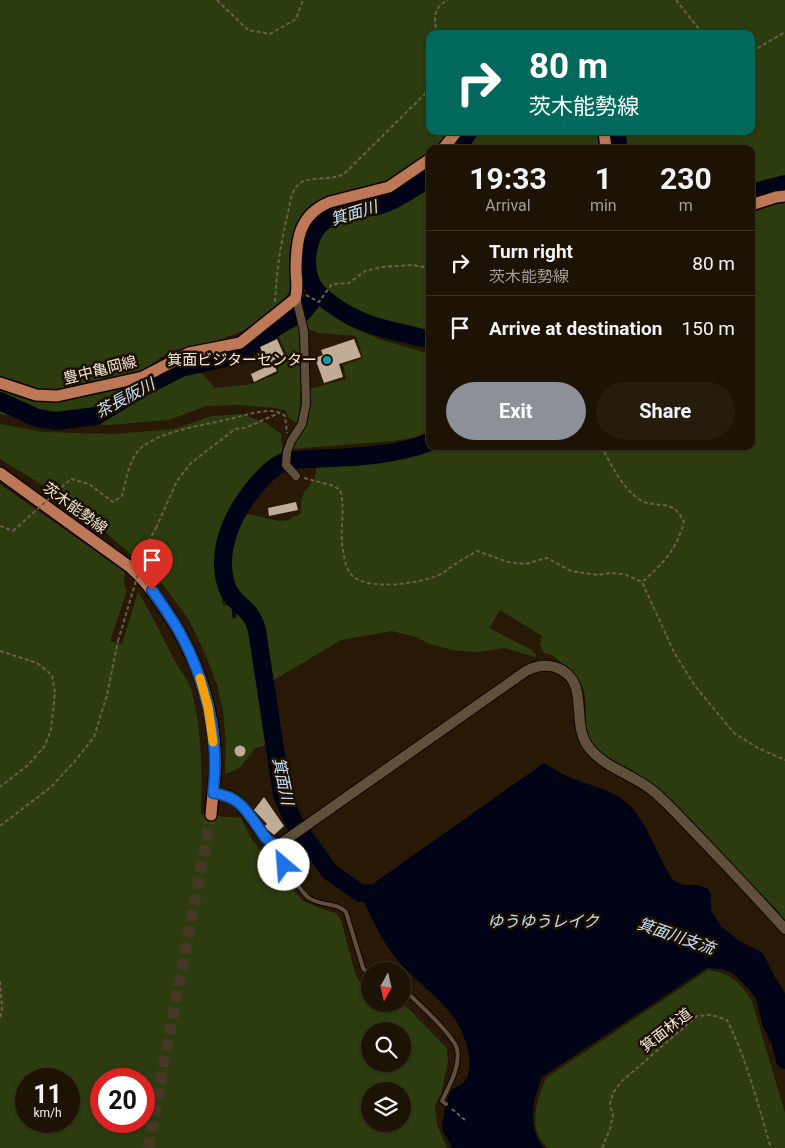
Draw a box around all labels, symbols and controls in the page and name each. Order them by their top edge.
text: 80 m [529,46,608,87]
icon: right [446,50,511,115]
text: 茨木能勢線 [529,94,639,119]
text: 19:33 [469,161,547,196]
text: 1 [595,161,612,196]
text: 230 [660,161,712,196]
water label: 箕面川 [328,196,382,229]
text: Arrival [485,196,531,215]
text: min [590,196,617,215]
text: m [679,196,693,215]
text: Turn right [489,240,573,263]
icon: right [446,249,474,277]
text: 80 m [692,252,735,275]
text: 茨木能勢線 [489,267,569,286]
icon: arrive [446,314,474,342]
text: Arrive at destination [489,317,662,340]
text: 150 m [682,317,735,340]
place label: 箕面ビジターセンター [167,351,317,369]
street label: 豊中亀岡線 [61,352,139,388]
marker: 箕面ビジターセンター [321,354,333,366]
water label: 茶長阪川 [92,374,159,421]
button: Exit [446,382,586,440]
button: Share [596,382,735,440]
street label: 茨木能勢線 [39,479,111,537]
pin [131,539,173,590]
icon: arrive [138,546,166,574]
water label: 箕面川 [269,756,298,808]
position arrow [257,838,309,890]
water label: ゆうゆうレイク [487,912,600,931]
water label: 箕面川支流 [635,914,720,959]
north arrow [361,962,411,1012]
map controls [361,962,411,1132]
street label: 箕面林道 [637,1004,695,1056]
button: search [361,1022,411,1072]
speed limit sign: 20 [90,1068,155,1133]
text: 11 [33,1080,62,1109]
button: layers [361,1082,411,1132]
text: km/h [33,1106,62,1120]

